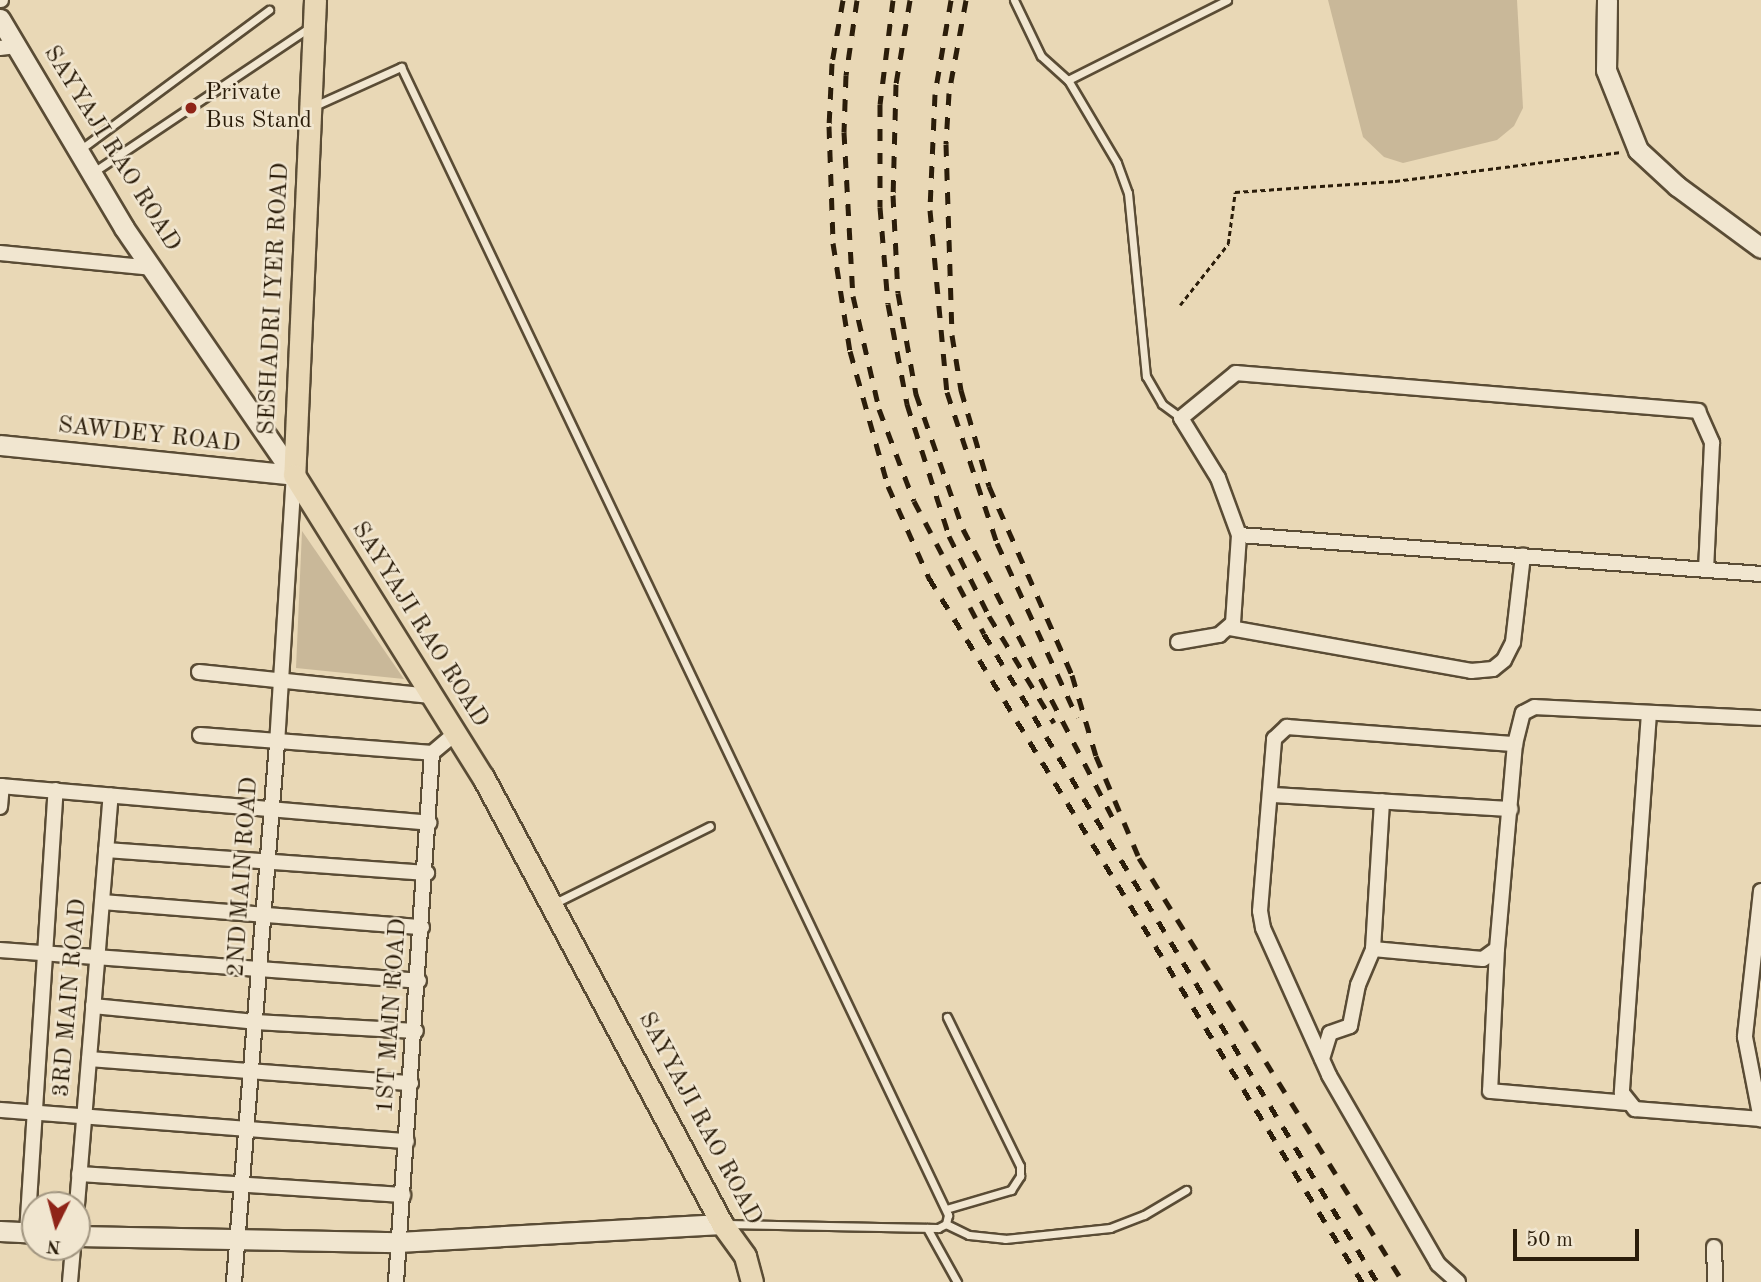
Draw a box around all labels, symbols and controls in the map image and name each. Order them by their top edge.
street label: SAYYAJI RAO ROAD [36,41,186,257]
place label: Private Bus Stand [205,80,312,136]
marker: Private Bus Stand [183,100,199,116]
street label: SESHADRI IYER ROAD [253,162,297,436]
street label: SAWDEY ROAD [56,412,242,460]
street label: SAYYAJI RAO ROAD [344,517,494,733]
street label: 2ND MAIN ROAD [223,776,265,978]
street label: 3RD MAIN ROAD [48,898,94,1098]
street label: 1ST MAIN ROAD [372,918,414,1114]
street label: SAYYAJI RAO ROAD [631,1008,767,1230]
north arrow [21,1191,91,1261]
scale bar [1516,1216,1642,1260]
text: 50 m [1526,1230,1573,1251]
text: N [46,1235,62,1256]

